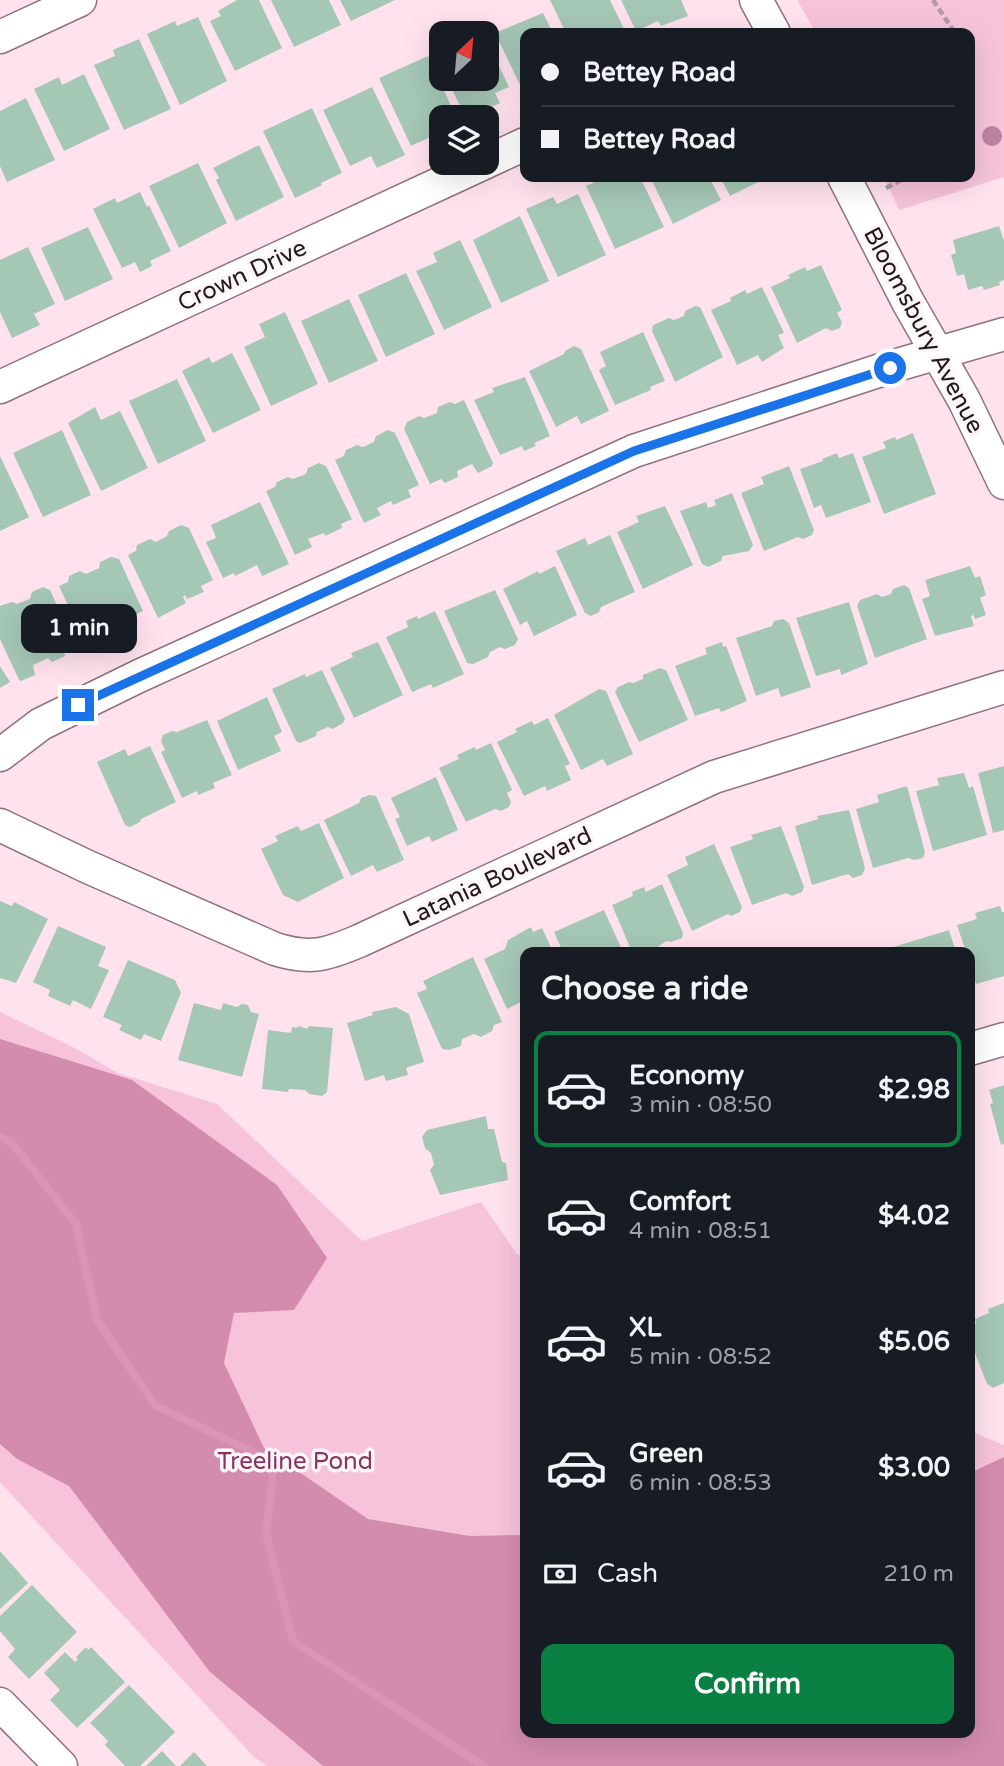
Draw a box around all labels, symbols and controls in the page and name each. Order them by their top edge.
north arrow [429,21,499,91]
map controls [429,21,499,175]
text: Bettey Road [583,57,736,88]
button: layers [429,105,499,175]
text: Bettey Road [583,124,736,155]
street label: Bloomsbury Avenue [857,222,990,438]
street label: Crown Drive [173,233,311,318]
route start [874,352,906,384]
callout: 1 min [20,604,136,652]
text: 1 min [48,614,110,642]
route end [62,689,94,721]
street label: Latania Boulevard [398,821,596,934]
text: Choose a ride [541,970,748,1008]
icon: car [545,1058,608,1121]
text: Economy [629,1060,744,1091]
text: $2.98 [878,1074,950,1105]
text: 3 min · 08:50 [629,1091,772,1119]
icon: car [545,1184,608,1247]
text: Comfort [629,1186,731,1217]
text: $4.02 [878,1200,950,1231]
text: 4 min · 08:51 [629,1217,772,1245]
icon: car [545,1310,608,1373]
text: XL [629,1312,661,1343]
text: $5.06 [878,1326,950,1357]
text: 5 min · 08:52 [629,1343,772,1371]
icon: car [545,1436,608,1499]
text: Green [629,1438,704,1469]
park label: Treeline Pond [217,1447,373,1476]
text: $3.00 [878,1452,950,1483]
text: 6 min · 08:53 [629,1469,772,1497]
icon: cash [541,1555,579,1593]
text: Cash [597,1558,658,1589]
text: 210 m [884,1560,954,1588]
button: Confirm [541,1644,954,1724]

